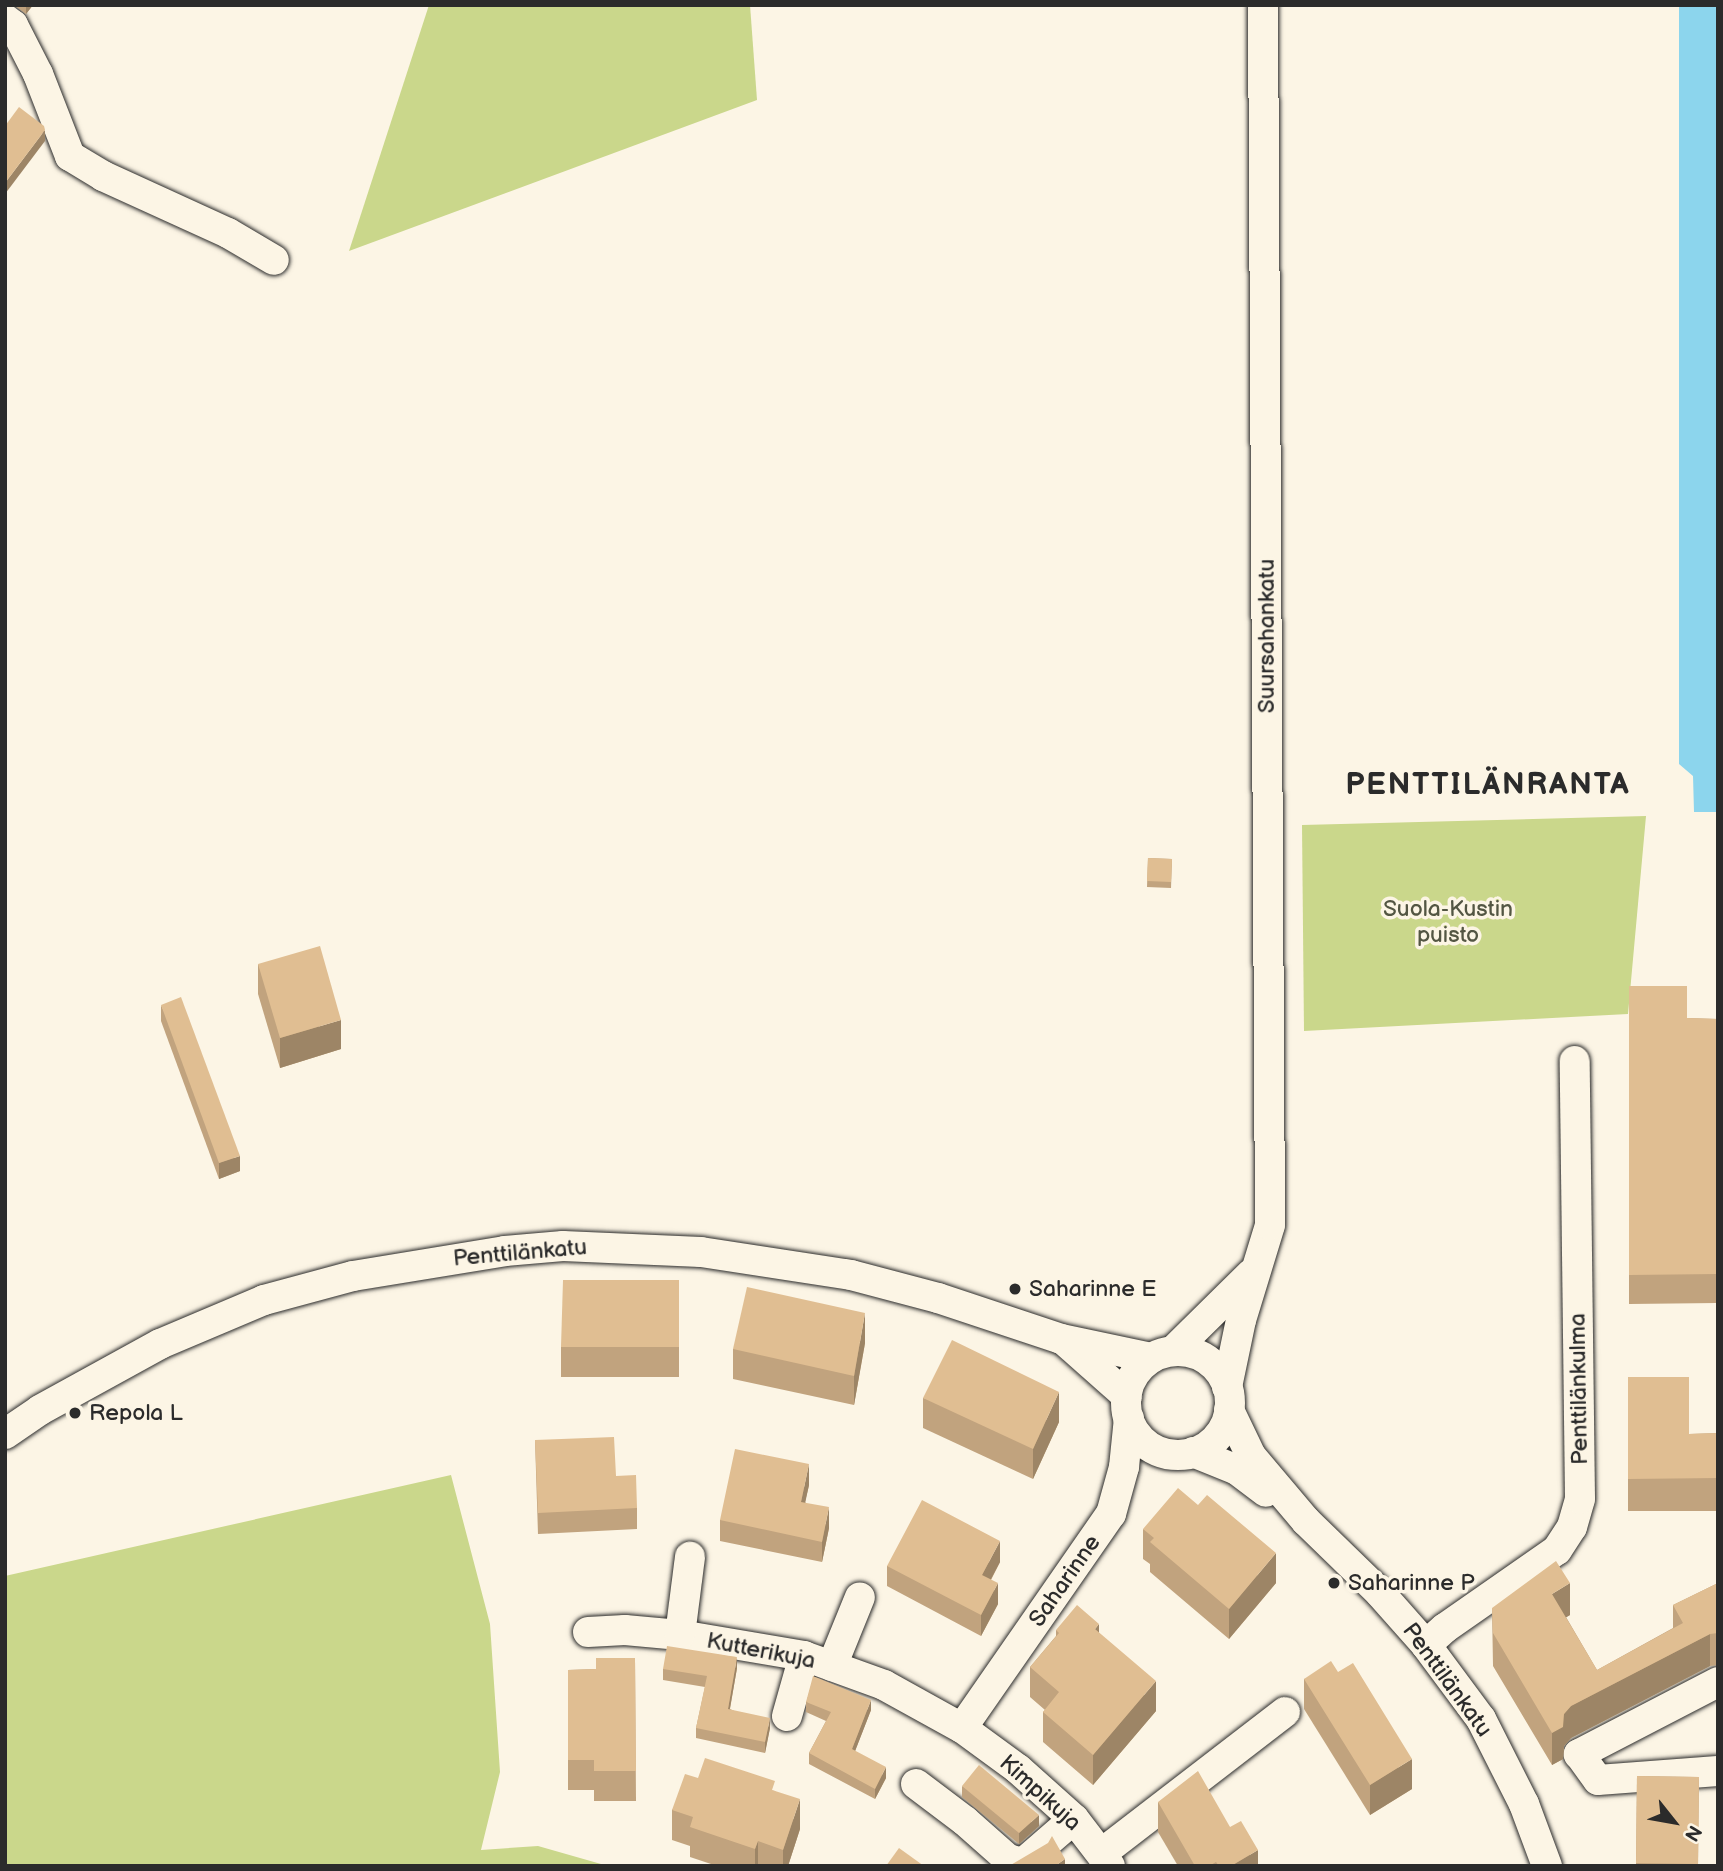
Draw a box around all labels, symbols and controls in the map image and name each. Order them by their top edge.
street label: Suursahankatu [1253,559,1281,713]
district label: PENTTILÄNRANTA [1347,767,1629,803]
park label: Suola-Kustin puisto [1383,895,1513,949]
street label: Penttilänkatu [452,1233,588,1273]
place label: Saharinne E [1029,1275,1156,1303]
marker: Saharinne E [1007,1281,1023,1297]
street label: Penttilänkulma [1564,1313,1594,1465]
place label: Repola L [89,1399,183,1427]
marker: Repola L [67,1405,83,1421]
street label: Saharinne [1023,1530,1107,1632]
place label: Saharinne P [1348,1569,1475,1597]
marker: Saharinne P [1326,1575,1342,1591]
street label: Penttilänkatu [1396,1618,1498,1742]
street label: Kutterikuja [704,1627,818,1675]
street label: Kimpikuja [993,1749,1087,1837]
north arrow [1639,1787,1709,1857]
text: N [1679,1821,1706,1845]

